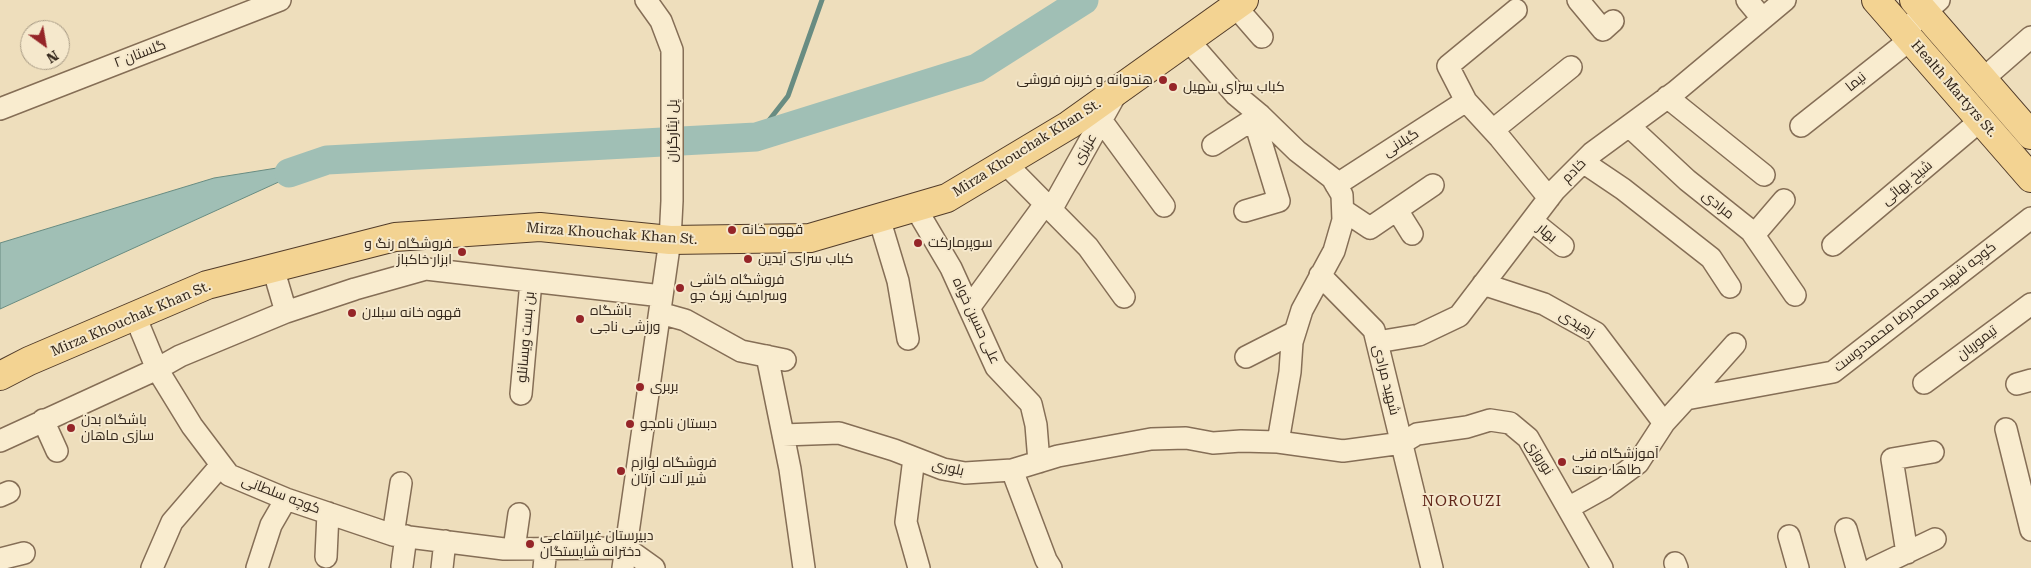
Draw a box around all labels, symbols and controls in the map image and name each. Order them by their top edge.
north arrow [20,20,70,70]
street label: گلستان ۲ [112,36,168,72]
street label: Health Martyrs St. [1907,37,2001,141]
text: N [44,47,61,67]
street label: نیما [1842,69,1870,95]
place label: هندوانه و خربزه فروشی [1016,72,1153,88]
marker: هندوانه و خربزه فروشی [1157,74,1169,86]
place label: کباب سرای سهیل [1183,79,1285,95]
marker: کباب سرای سهیل [1167,81,1179,93]
street label: Mirza Khouchak Khan St. [950,95,1104,201]
street label: پل ایثارگران [665,99,681,163]
street label: گیلانی [1380,125,1422,161]
street label: عزیزی [1069,131,1101,167]
street label: خادم [1558,155,1590,187]
street label: شیخ بهائی [1878,157,1936,209]
street label: مرادی [1699,187,1737,223]
street label: Mirza Khouchak Khan St. [526,220,698,248]
street label: بهار [1534,220,1560,246]
place label: قهوه خانه [742,222,803,238]
marker: قهوه خانه [726,224,738,236]
place label: سوپرمارکت [928,235,993,251]
place label: فروشگاه رنگ و ابزار خاکباز [364,236,452,268]
marker: سوپرمارکت [912,237,924,249]
street label: کوچه شهید محمدرضا محمددوست [1831,238,1999,376]
marker: فروشگاه رنگ و ابزار خاکباز [456,246,468,258]
place label: کباب سرای آیدین [758,251,854,267]
marker: کباب سرای آیدین [742,253,754,265]
place label: فروشگاه کاشی وسرامیک زیرک جو [690,272,787,304]
street label: علی حسین خواه [949,275,1003,367]
street label: Mirza Khouchak Khan St. [49,278,213,360]
marker: فروشگاه کاشی وسرامیک زیرک جو [674,282,686,294]
street label: بن بست ویسانلو [514,291,538,383]
place label: باشگاه ورزشی ناجی [590,303,661,336]
place label: قهوه خانه سبلان [362,305,461,321]
marker: قهوه خانه سبلان [346,307,358,319]
street label: زهیدی [1556,307,1598,341]
marker: باشگاه ورزشی ناجی [574,313,586,325]
street label: تیموریان [1953,322,2001,364]
street label: شهید مرادی [1369,343,1403,417]
place label: بربری [650,379,678,395]
marker: بربری [634,381,646,393]
place label: باشگاه بدن سازی ماهان [81,412,154,444]
place label: دبستان نامجو [640,416,717,432]
marker: دبستان نامجو [624,418,636,430]
marker: باشگاه بدن سازی ماهان [65,422,77,434]
street label: نوروزی [1521,436,1557,478]
place label: آموزشگاه فنی طاها صنعت [1572,446,1659,478]
place label: فروشگاه لوازم شیر آلات آرتان [631,455,717,488]
street label: بلوری [930,456,966,480]
marker: آموزشگاه فنی طاها صنعت [1556,456,1568,468]
marker: فروشگاه لوازم شیر آلات آرتان [615,465,627,477]
street label: کوچه سلطانی [239,472,323,518]
district label: NOROUZI [1421,493,1503,511]
place label: دبیرستان غیرانتفاعی دخترانه شایستگان [540,528,653,560]
marker: دبیرستان غیرانتفاعی دخترانه شایستگان [524,538,536,550]

